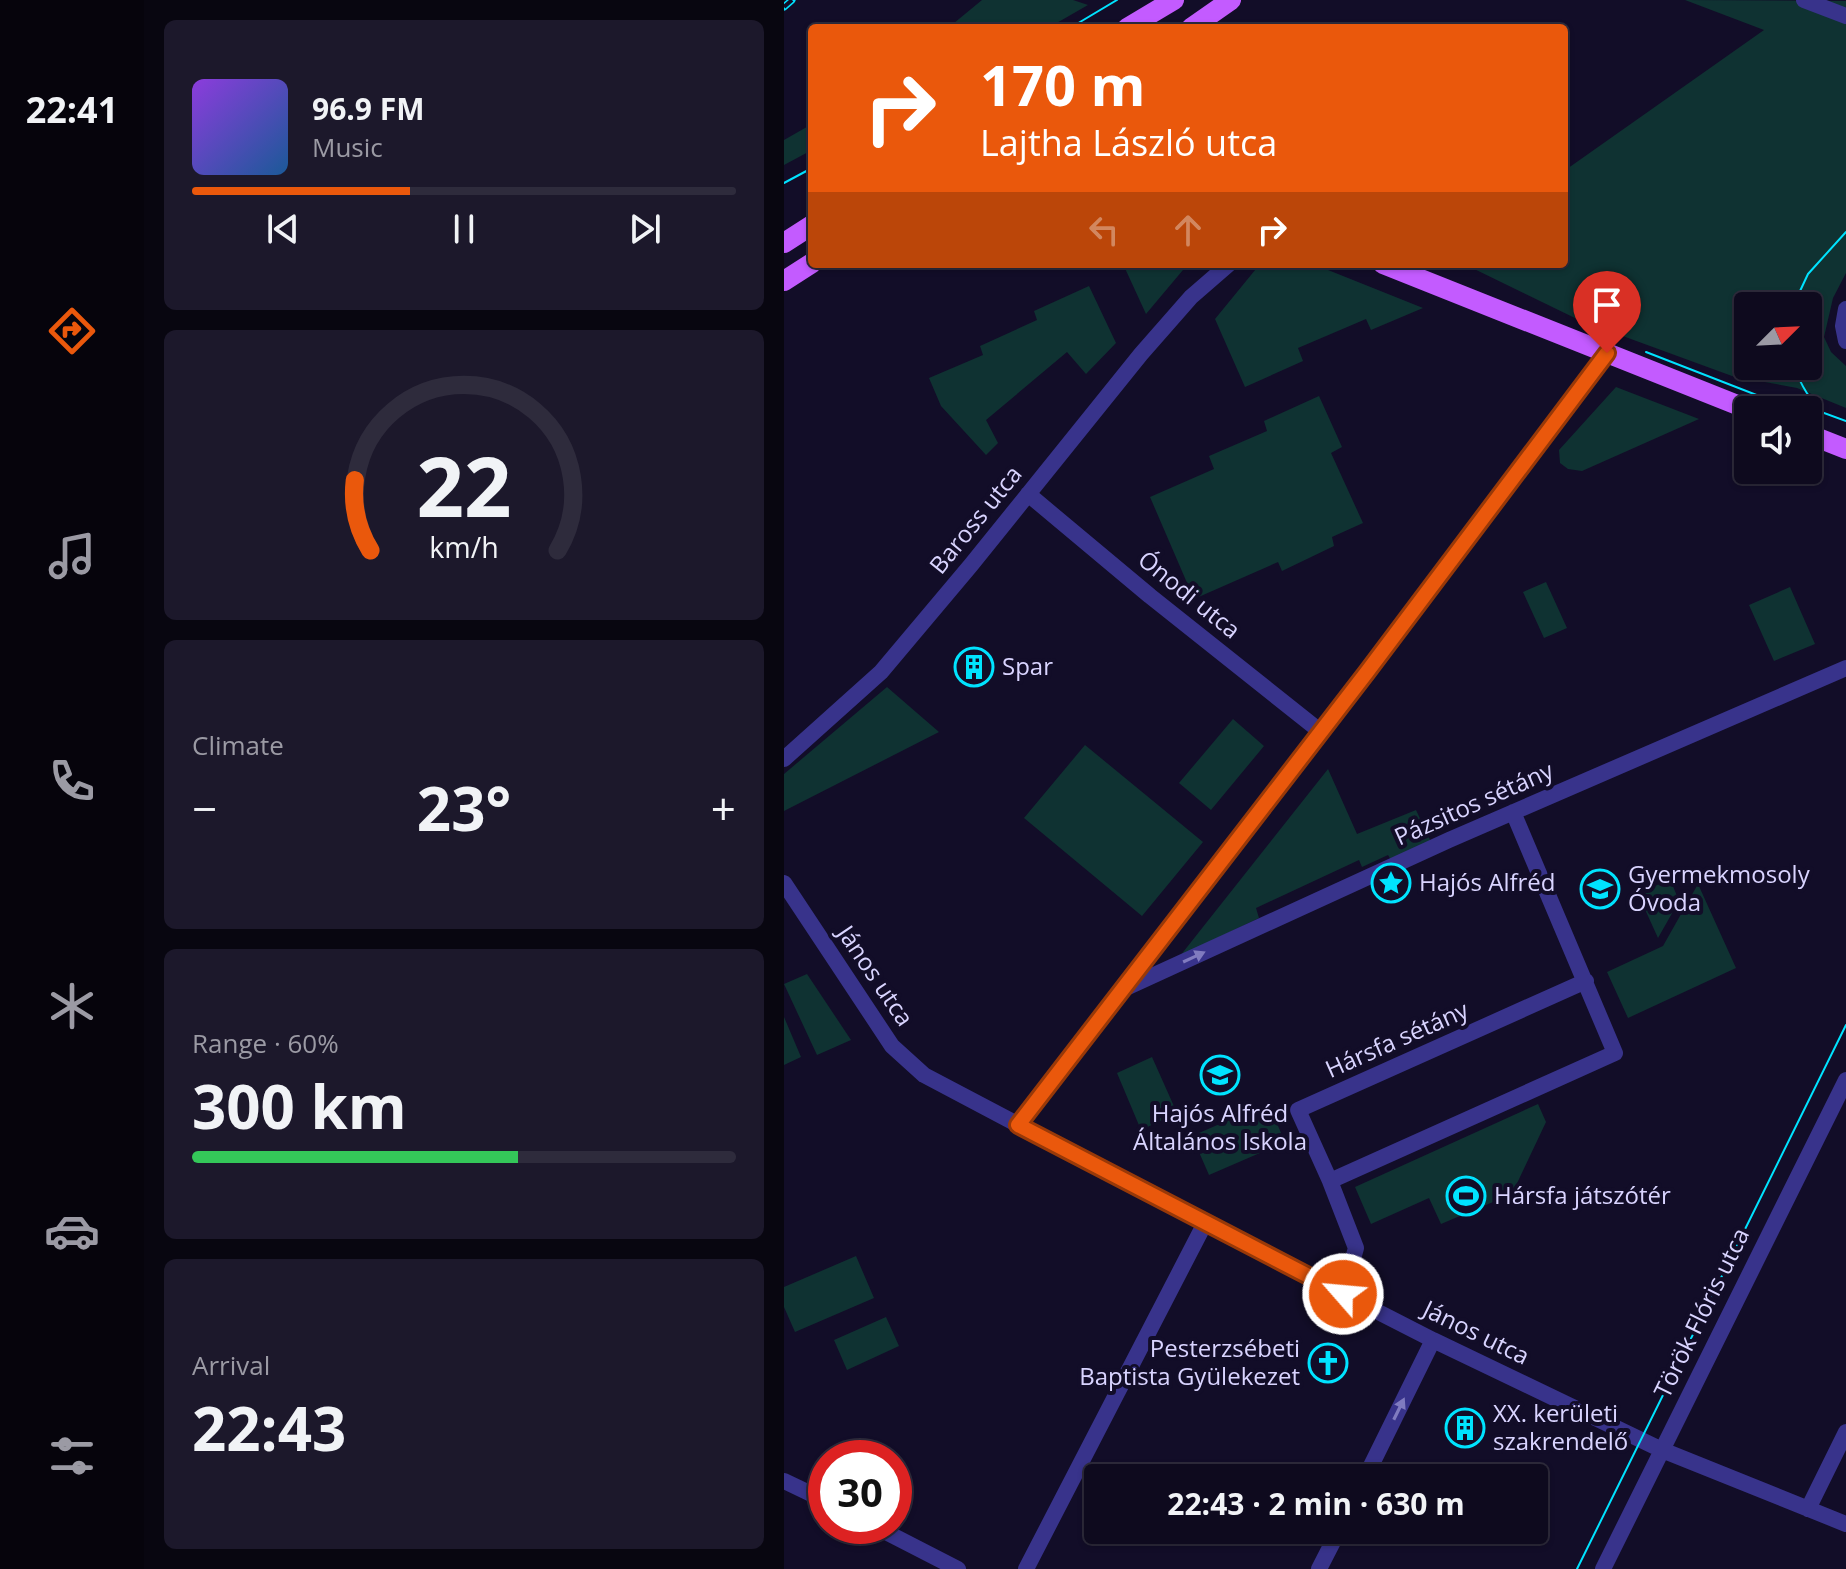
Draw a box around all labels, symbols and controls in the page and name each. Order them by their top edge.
text: 170 m [980,46,1146,122]
icon: right [848,56,952,160]
text: 22:41 [26,85,118,134]
text: 96.9 FM [312,88,425,129]
text: Lajtha László utca [980,118,1277,167]
text: Music [312,129,383,165]
icon: previous [261,207,305,251]
icon: pause [442,207,486,251]
icon: next [623,207,667,251]
icon: left [1082,208,1126,252]
icon: ahead [1166,208,1210,252]
icon: right [1250,208,1294,252]
pin [1573,271,1641,353]
icon: arrive [1585,283,1629,327]
north arrow [1734,292,1822,380]
map controls [1734,292,1822,484]
icon: directions [44,303,100,359]
button: sound [1734,396,1822,484]
text: 22 [416,427,512,540]
street label: Baross utca [921,458,1029,580]
text: km/h [429,527,499,566]
icon: music [44,528,100,584]
street label: Ónodi utca [1132,542,1248,645]
building icon: Spar [953,646,995,688]
place label: Spar [1002,649,1053,682]
text: Climate [192,727,284,763]
street label: Pázsitos sétány [1389,752,1559,852]
icon: phone [44,753,100,809]
text: 23° [417,767,511,849]
text: − [192,778,217,838]
text: + [711,778,736,838]
place label: Gyermekmosoly Óvoda [1628,857,1811,918]
place icon: Hajós Alfréd [1370,862,1412,904]
place label: Hajós Alfréd [1419,865,1555,898]
school or university icon: Gyermekmosoly Óvoda [1579,868,1621,910]
street label: János utca [829,917,922,1032]
one-way arrow [1182,950,1206,964]
icon: climate [44,978,100,1034]
street label: Hársfa sétány [1320,992,1474,1085]
text: Range · 60% [192,1025,339,1061]
school or university icon: Hajós Alfréd Általános Iskola [1199,1054,1241,1096]
text: 300 km [192,1065,407,1147]
place label: Hajós Alfréd Általános Iskola [1133,1096,1307,1157]
sports icon: Hársfa játszótér [1445,1175,1487,1217]
place label: Hársfa játszótér [1494,1178,1671,1211]
icon: car [44,1203,100,1259]
street label: Török Flóris utca [1645,1222,1756,1403]
position arrow [1301,1252,1385,1336]
street label: János utca [1416,1291,1535,1372]
place label: Pesterzsébeti Baptista Gyülekezet [1079,1331,1300,1392]
church icon: Pesterzsébeti Baptista Gyülekezet [1307,1342,1349,1384]
text: Arrival [192,1347,270,1383]
text: 22:43 [192,1387,346,1469]
place label: XX. kerületi szakrendelő [1493,1396,1628,1457]
one-way arrow [1392,1397,1406,1420]
building icon: XX. kerületi szakrendelő [1444,1407,1486,1449]
icon: filters [44,1428,100,1484]
speed limit sign: 30 [808,1440,912,1544]
text: 22:43 · 2 min · 630 m [1167,1483,1465,1524]

